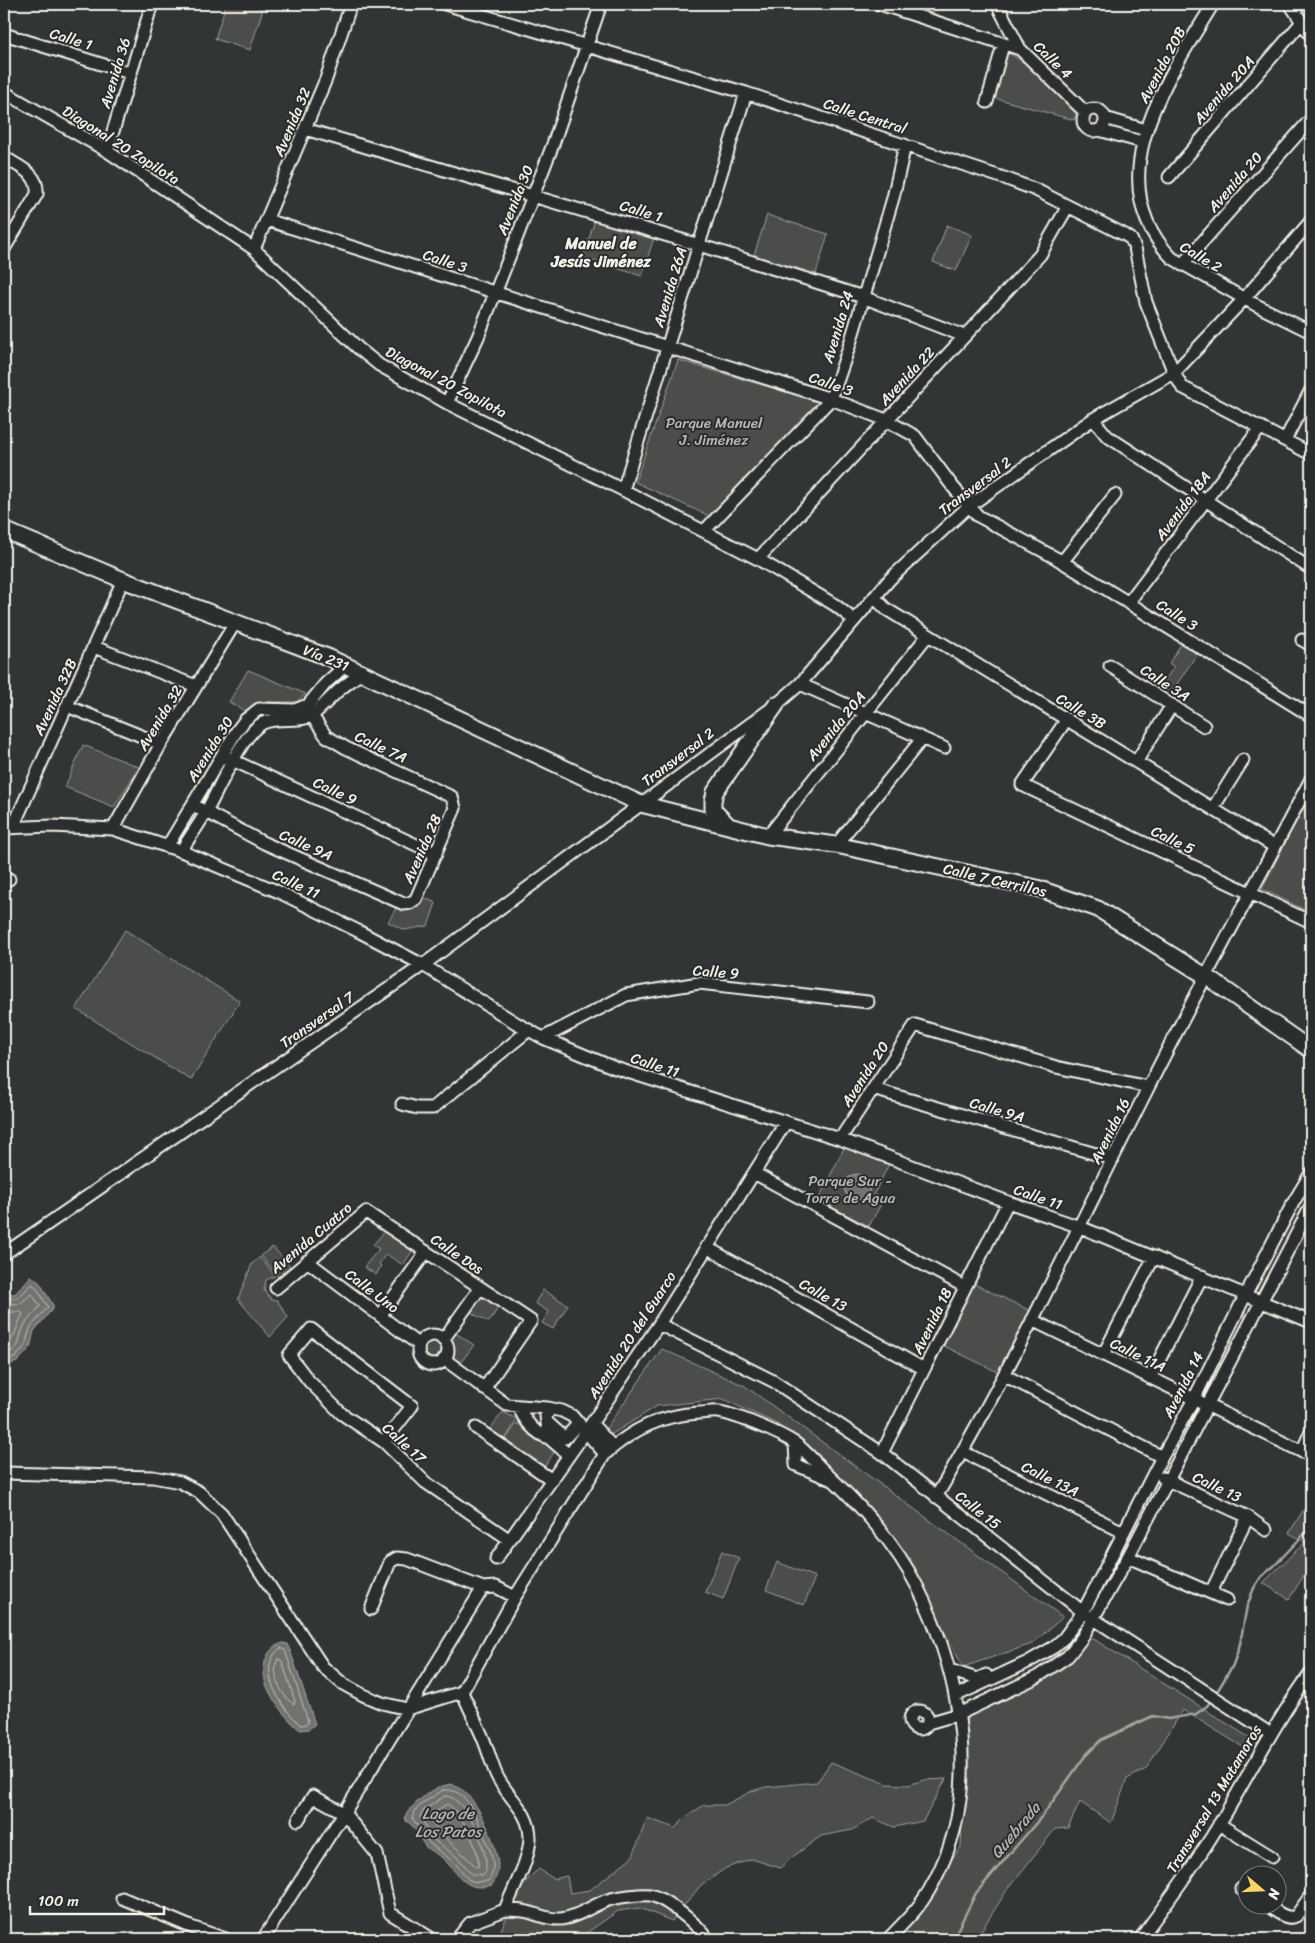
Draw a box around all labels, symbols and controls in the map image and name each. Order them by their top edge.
street label: Calle 1 [46,20,96,58]
street label: Avenida 20B [1130,21,1193,109]
street label: Avenida 36 [92,34,138,113]
street label: Calle 4 [1027,35,1079,85]
street label: Avenida 20A [1186,50,1261,131]
street label: Avenida 32 [265,83,318,162]
street label: Calle Central [820,90,911,142]
street label: Diagonal 20 Zopilota [57,98,185,192]
street label: Avenida 20 [1200,145,1269,219]
street label: Avenida 30 [489,161,541,240]
street label: Calle 1 [616,192,666,230]
district label: Manuel de Jesús Jiménez [550,229,652,276]
street label: Calle 2 [1175,234,1228,280]
street label: Calle 3 [419,242,471,280]
street label: Avenida 26A [645,243,695,331]
street label: Avenida 24 [814,288,861,367]
street label: Diagonal 20 Zopilota [380,339,512,425]
street label: Avenida 22 [872,340,942,412]
street label: Calle 3 [805,364,857,404]
park label: Parque Manuel J. Jiménez [666,410,763,453]
street label: Transversal 2 [933,449,1018,522]
street label: Avenida 18A [1148,466,1218,547]
street label: Calle 3 [1151,592,1203,638]
street label: Vía 231 [299,637,353,679]
street label: Avenida 32B [25,654,84,741]
street label: Calle 3A [1135,657,1195,709]
street label: Avenida 32 [130,680,190,757]
street label: Avenida 20A [799,685,873,768]
street label: Calle 3B [1051,686,1112,737]
street label: Avenida 30 [179,711,241,788]
street label: Transversal 2 [636,720,721,793]
street label: Calle 7A [350,723,412,771]
street label: Calle 9 [309,769,361,813]
street label: Avenida 28 [395,810,449,889]
street label: Calle 5 [1147,818,1199,862]
street label: Calle 9A [275,822,337,868]
street label: Calle 7 Cerrillos [941,855,1049,905]
street label: Calle 11 [268,862,324,906]
street label: Calle 9 [692,957,740,987]
street label: Transversal 7 [274,984,361,1055]
street label: Avenida 20 [833,1036,896,1113]
street label: Calle 11 [627,1045,683,1085]
street label: Calle 9A [966,1090,1028,1130]
street label: Avenida 16 [1082,1093,1137,1170]
park label: Parque Sur - Torre de Agua [805,1168,896,1211]
street label: Calle 11 [1010,1177,1066,1217]
street label: Avenida Cuatro [263,1195,359,1281]
street label: Calle Dos [425,1227,490,1282]
street label: Calle Uno [339,1262,405,1321]
street label: Avenida 20 del Guarco [580,1266,683,1405]
street label: Calle 13 [794,1271,852,1319]
street label: Avenida 18 [904,1283,959,1360]
street label: Calle 11A [1105,1330,1171,1380]
street label: Avenida 14 [1155,1347,1211,1424]
street label: Calle 17 [376,1416,433,1471]
street label: Calle 13A [1017,1454,1083,1504]
street label: Calle 13 [1188,1464,1246,1510]
street label: Calle 15 [949,1484,1007,1536]
street label: Transversal 13 Matamoros [1159,1720,1269,1878]
water label: Quebrada [983,1794,1049,1865]
water label: Lago de Los Patos [415,1799,483,1846]
north arrow [1238,1866,1288,1916]
scale bar [30,1883,164,1915]
text: N [1260,1884,1288,1903]
text: 100 m [38,1888,79,1914]

